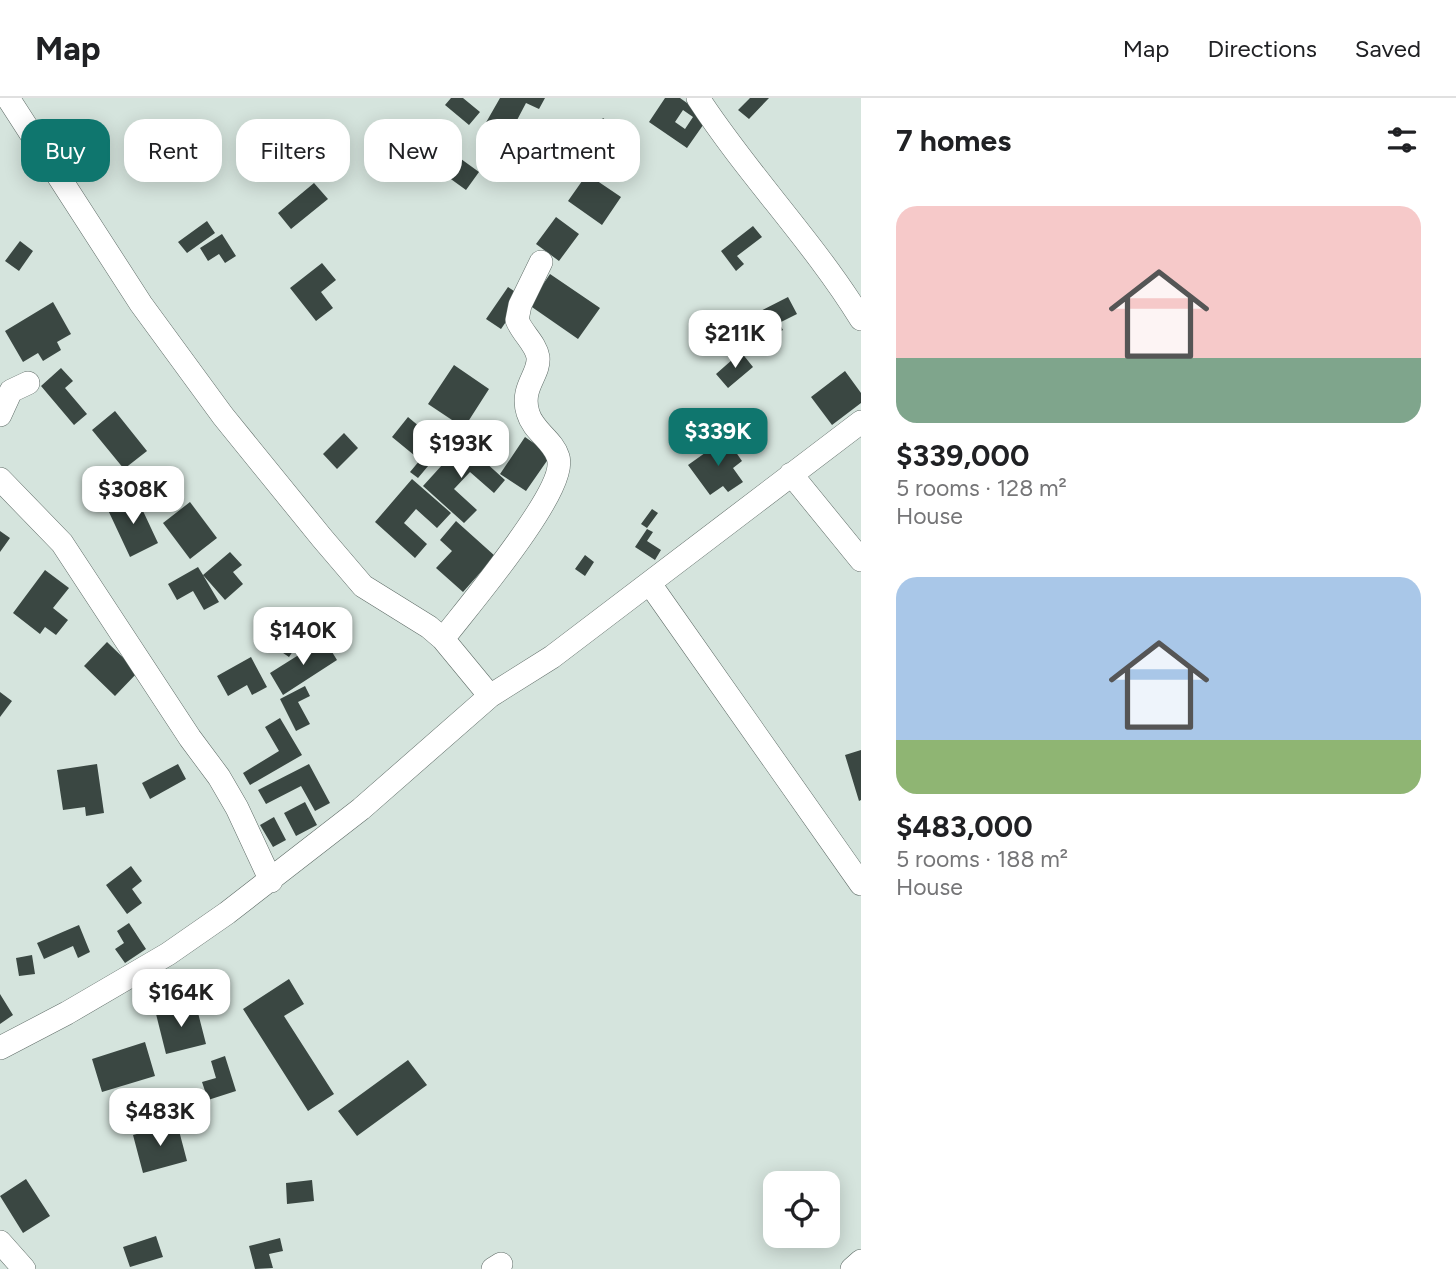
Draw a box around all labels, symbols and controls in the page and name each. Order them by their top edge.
text: Map [35,29,101,68]
text: Map [1123,34,1169,63]
text: Directions [1207,34,1317,63]
text: Saved [1355,34,1421,63]
chip: Buy [21,119,110,182]
chip: Rent [124,119,222,182]
chip: Filters [236,119,350,182]
chip: New [364,119,462,182]
chip: Apartment [476,119,640,182]
icon: filters [1383,121,1421,159]
text: 7 homes [896,122,1011,159]
icon: home [1096,251,1222,377]
pin: $211K [686,310,784,370]
text: $211K [705,319,765,347]
pin: $339K [669,408,767,468]
text: $339K [685,417,751,445]
pin: $193K [412,420,510,480]
text: $193K [429,429,493,457]
text: $339,000 [896,437,1029,474]
pin: $308K [84,466,182,526]
text: 5 rooms · 128 m² [896,474,1067,502]
text: $308K [98,475,168,503]
text: House [896,502,963,530]
pin: $140K [254,608,352,667]
text: $140K [269,616,337,644]
icon: home [1096,622,1222,748]
text: $483,000 [896,808,1033,845]
text: 5 rooms · 188 m² [896,845,1068,873]
text: House [896,873,963,901]
pin: $164K [132,970,230,1029]
text: $164K [148,978,214,1006]
pin: $483K [111,1088,209,1148]
text: $483K [125,1097,195,1125]
map controls [763,1171,840,1248]
button: locate [763,1171,840,1248]

